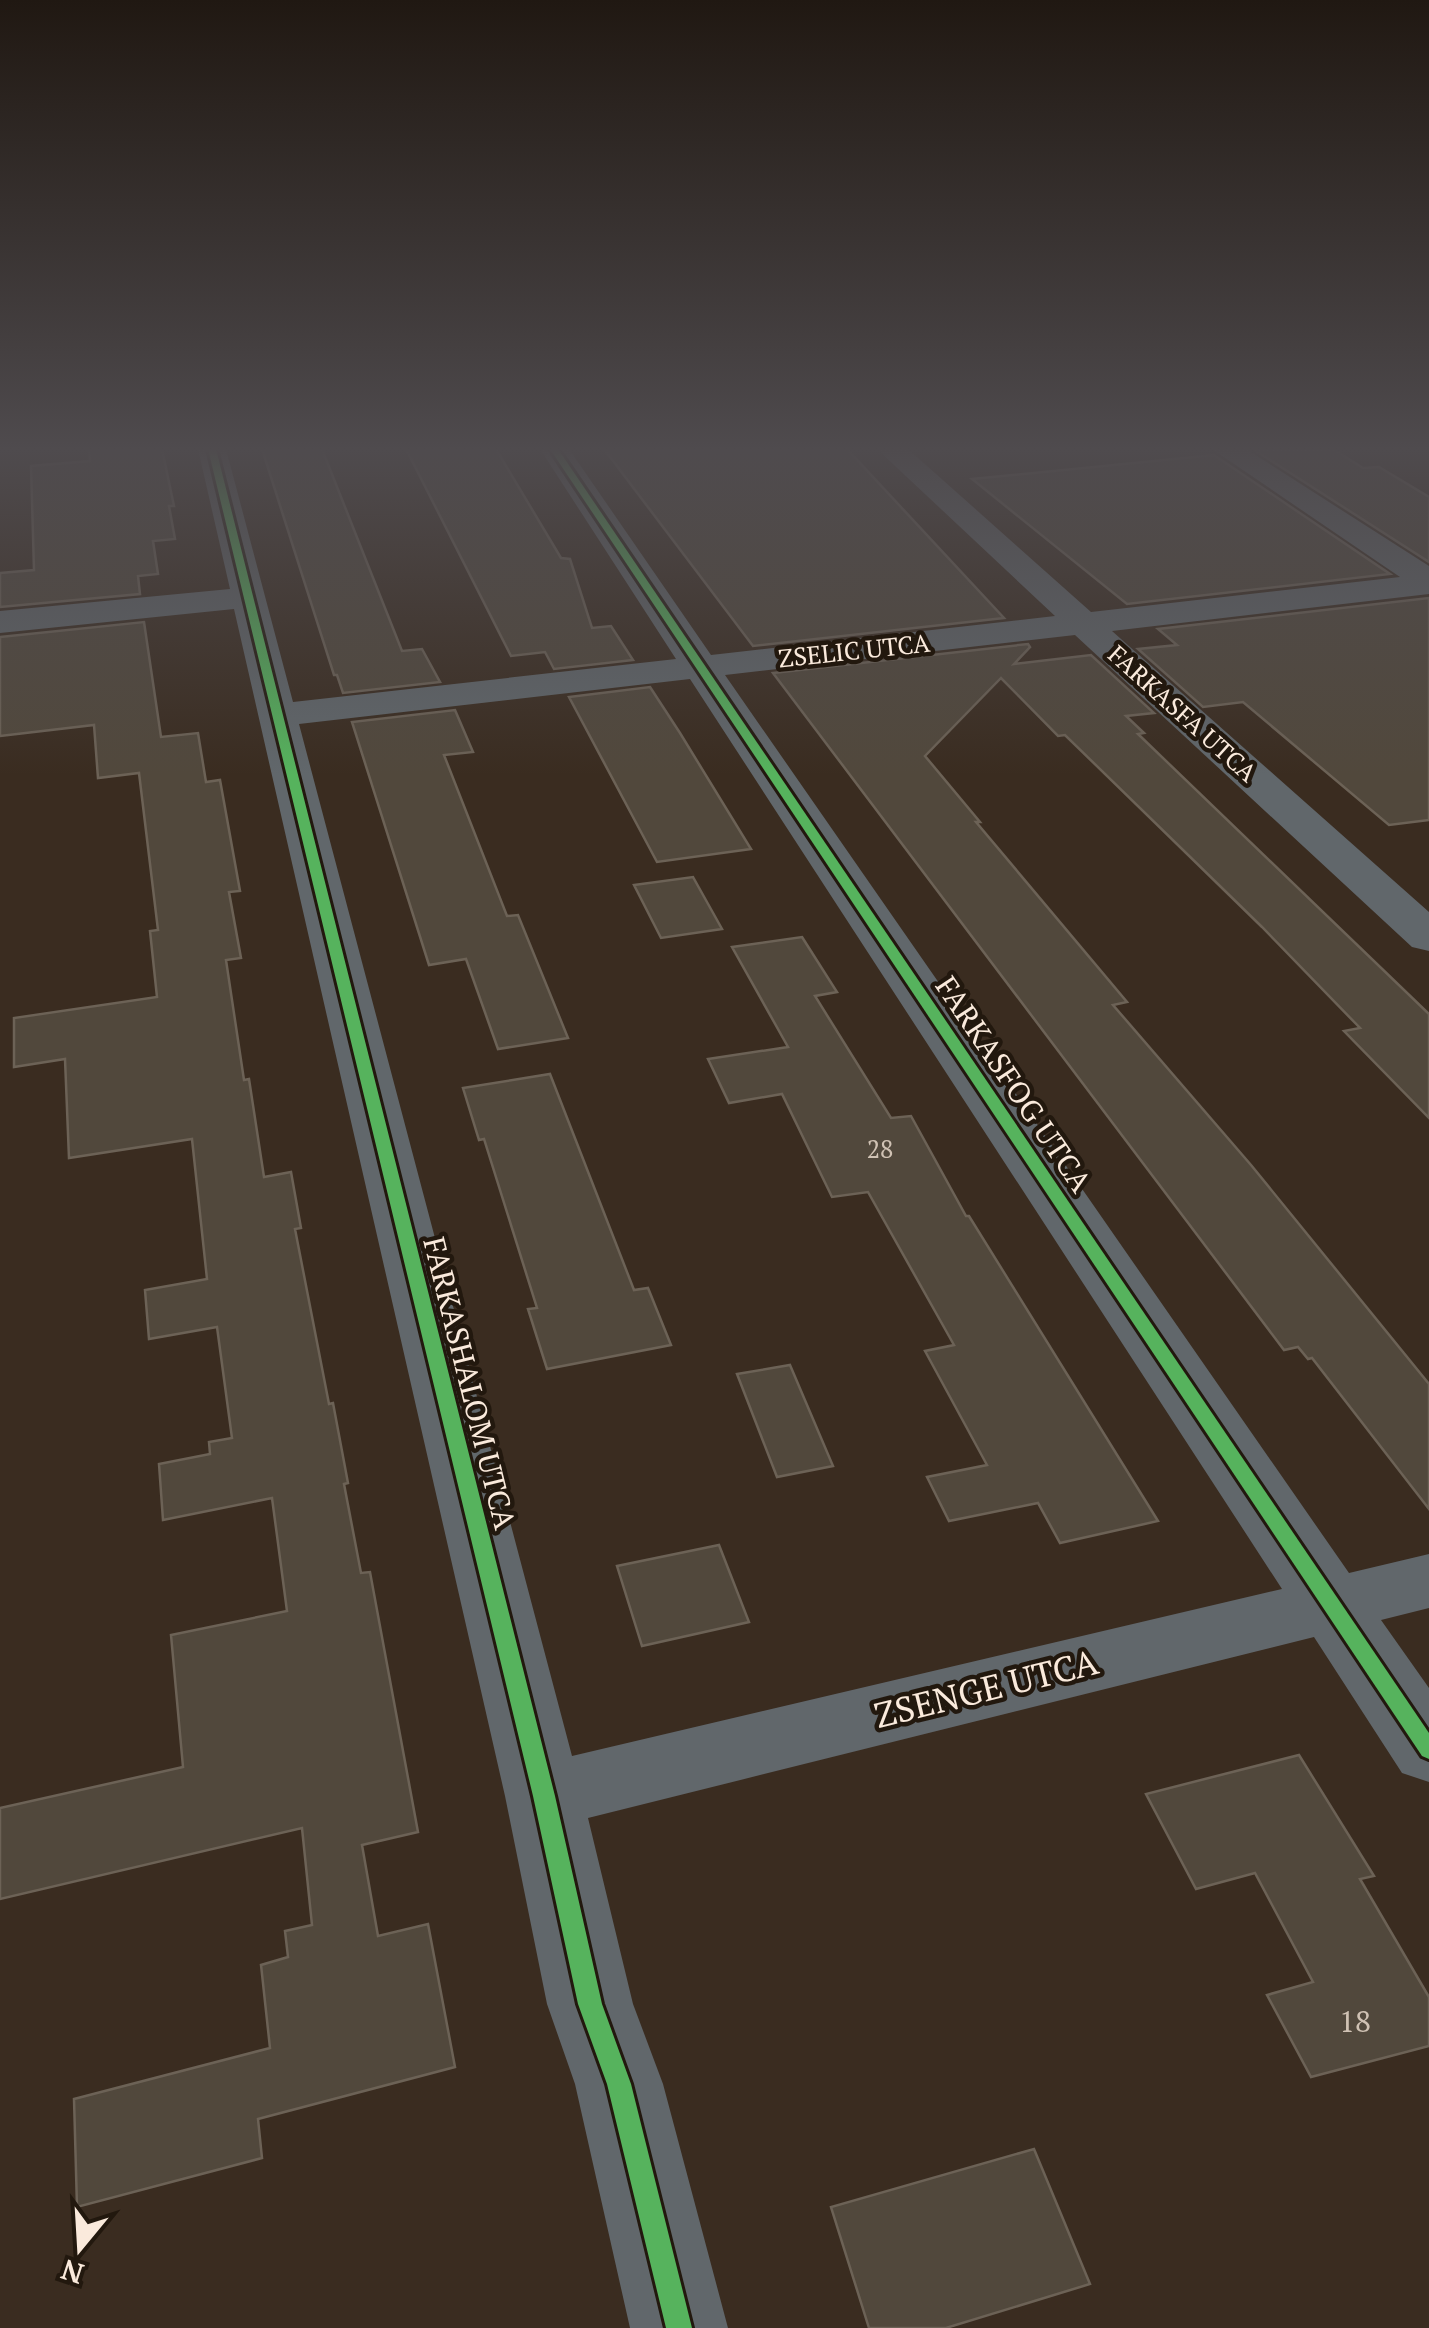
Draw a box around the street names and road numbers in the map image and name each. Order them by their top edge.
street label: ZSELIC UTCA [777,626,932,674]
street label: FARKASFA UTCA [1102,637,1265,789]
street label: FARKASFOG UTCA [927,968,1101,1200]
street label: FARKASHALOM UTCA [414,1233,526,1534]
street label: ZSENGE UTCA [869,1638,1103,1738]

